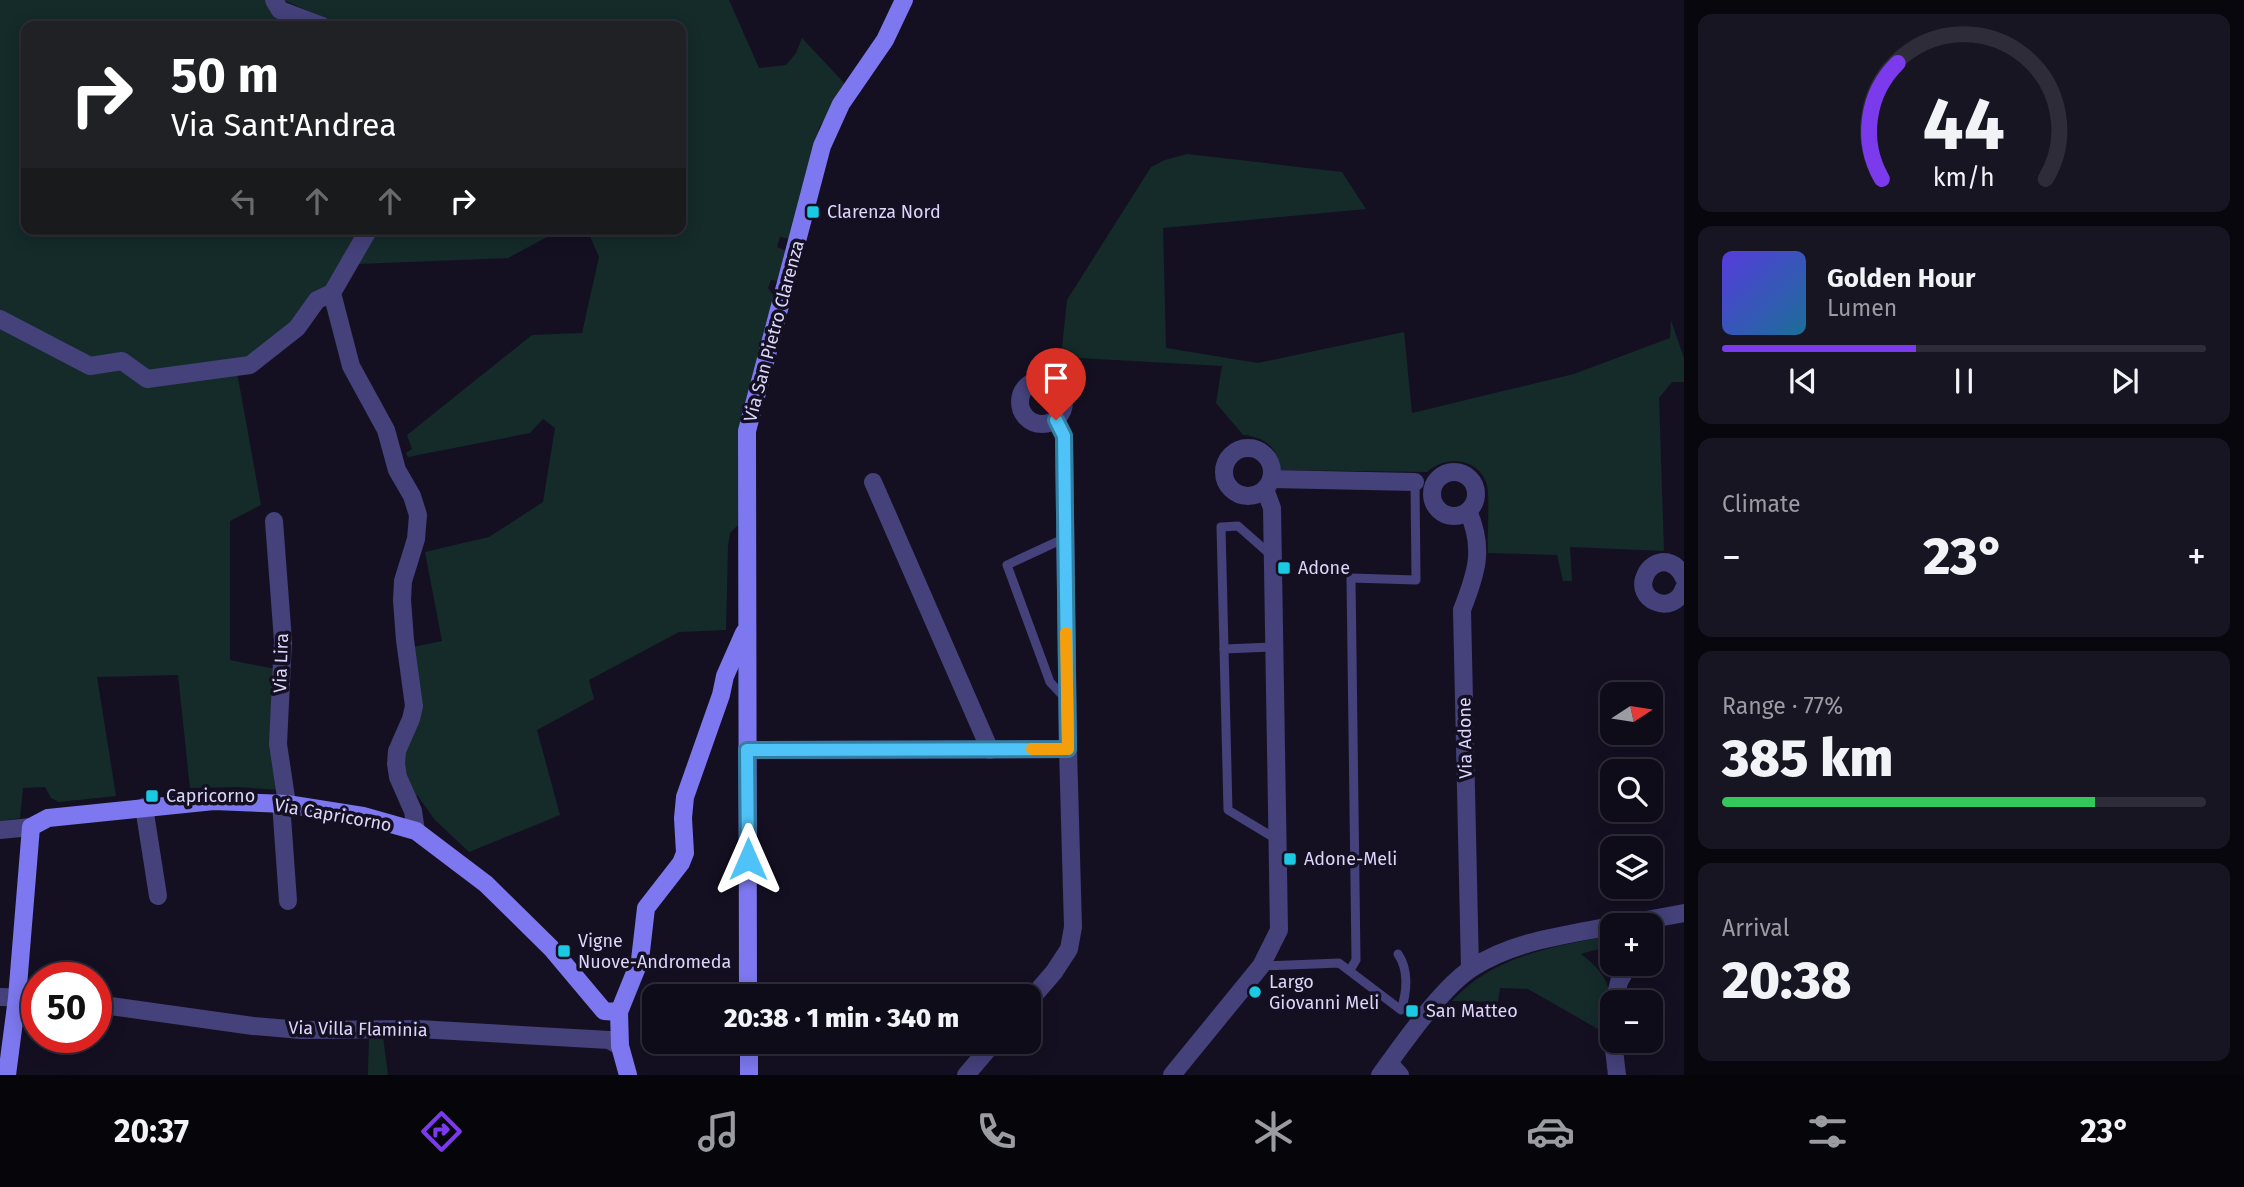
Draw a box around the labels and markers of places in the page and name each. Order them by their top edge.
place label: Clarenza Nord [827,201,941,223]
marker: Clarenza Nord [805,204,821,220]
pin [1026,348,1086,420]
place label: Adone [1298,557,1350,579]
marker: Adone [1276,560,1292,576]
place label: Capricorno [166,785,255,807]
marker: Capricorno [144,788,160,804]
place label: Adone-Meli [1304,848,1397,870]
marker: Adone-Meli [1282,851,1298,867]
place label: Vigne Nuove-Andromeda [578,930,731,973]
marker: Vigne Nuove-Andromeda [556,943,572,959]
place label: Largo Giovanni Meli [1269,971,1379,1014]
marker: Largo Giovanni Meli [1247,984,1263,1000]
place label: San Matteo [1426,1000,1518,1022]
marker: San Matteo [1404,1003,1420,1019]

